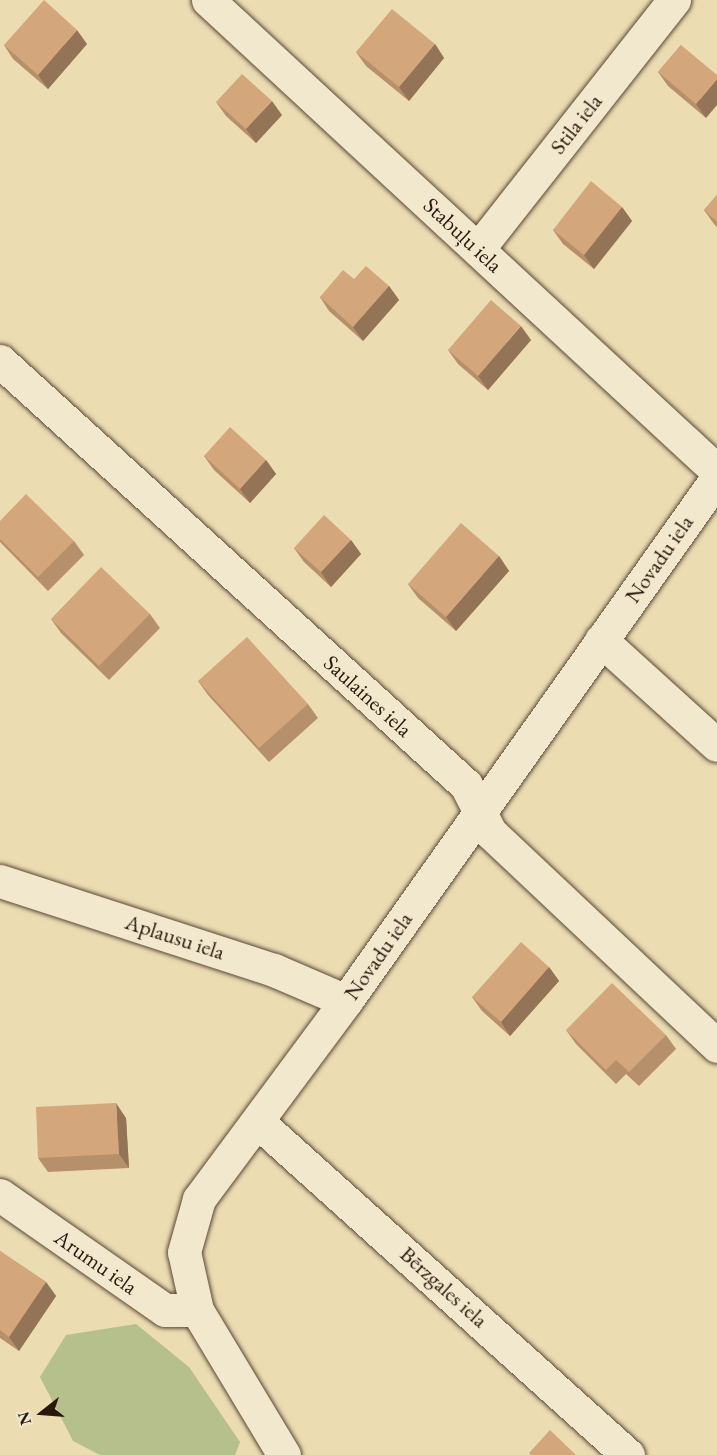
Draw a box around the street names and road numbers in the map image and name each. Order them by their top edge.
street label: Stila iela [544,89,608,159]
street label: Stabuļu iela [418,192,508,278]
street label: Novadu iela [619,510,699,608]
street label: Saulaines iela [318,649,418,743]
street label: Novadu iela [338,907,418,1005]
street label: Aplausu iela [122,909,228,965]
street label: Arumu iela [49,1224,143,1300]
street label: Bērzgales iela [395,1241,493,1333]

